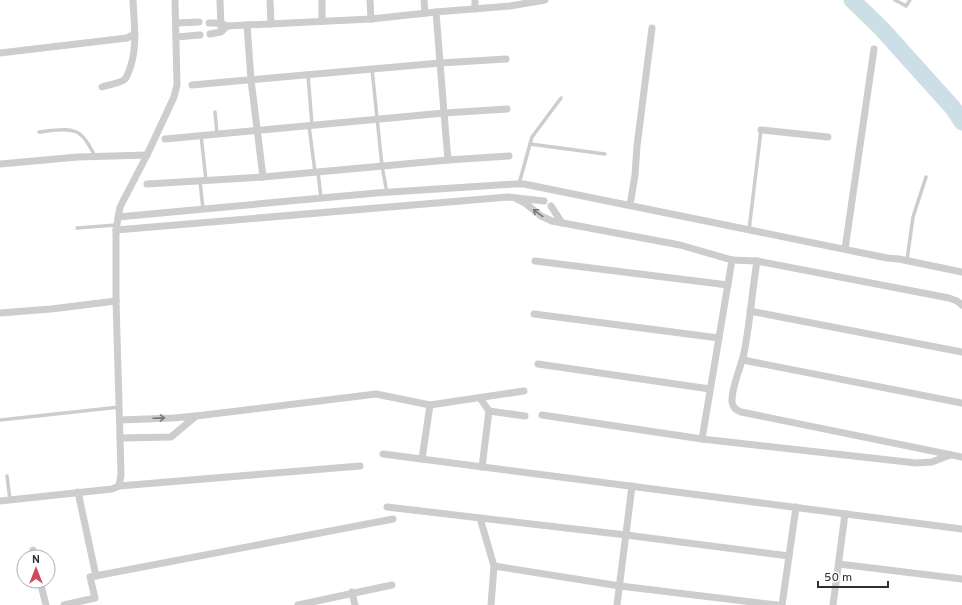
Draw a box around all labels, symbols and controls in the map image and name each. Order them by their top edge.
one-way arrow [533,209,544,217]
one-way arrow [152,415,165,422]
north arrow [16,549,56,589]
text: N [32,553,40,567]
scale bar [818,563,888,589]
text: 50 m [824,570,852,586]

